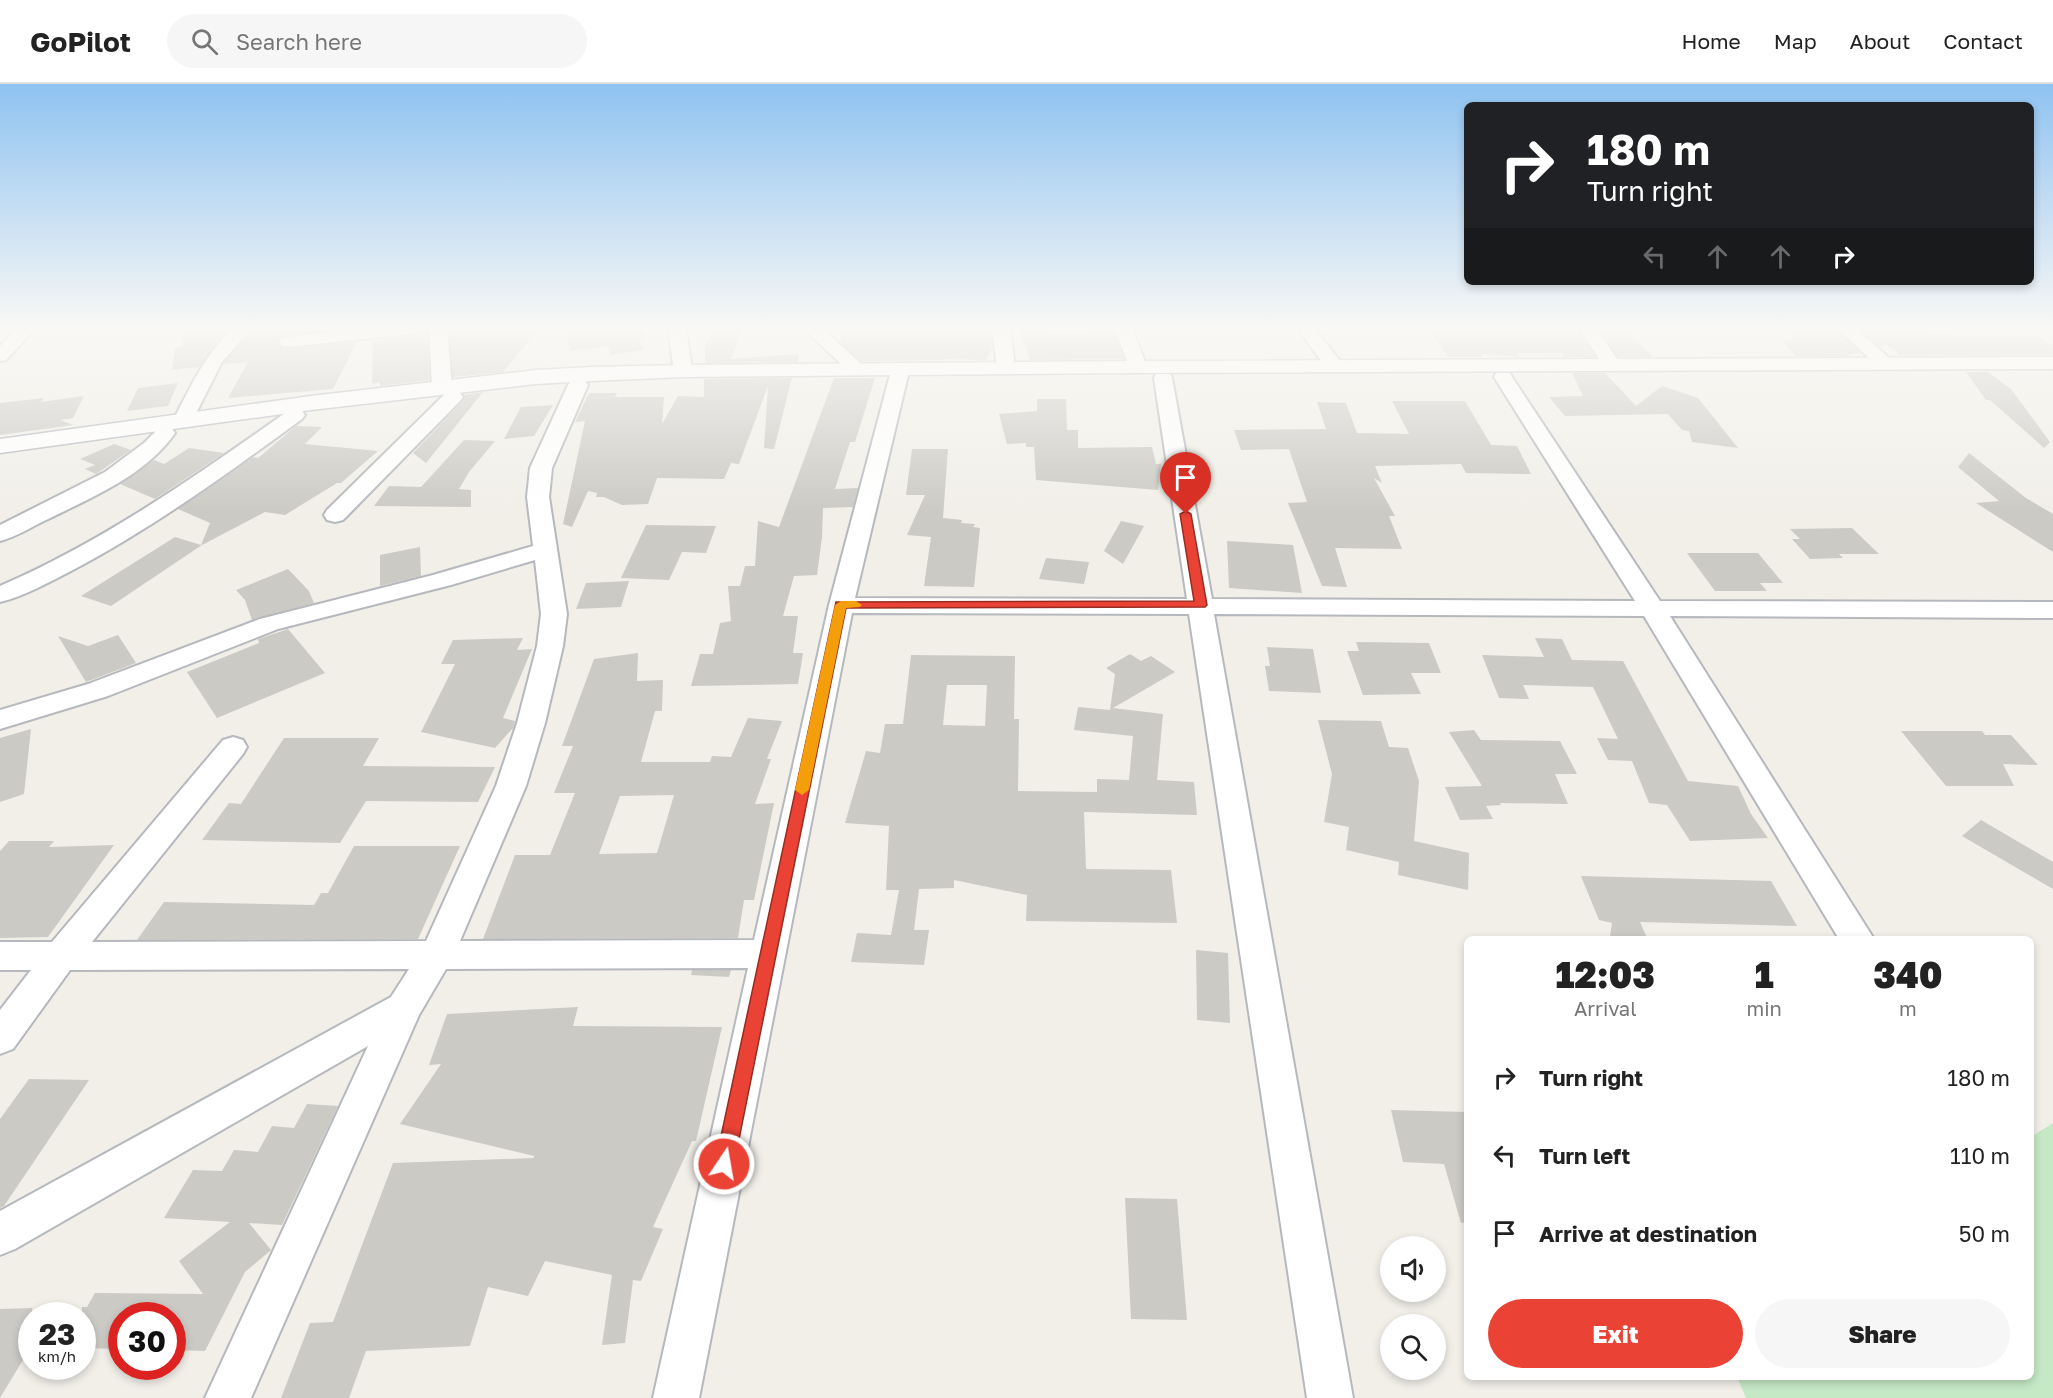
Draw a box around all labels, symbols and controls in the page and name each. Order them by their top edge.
search box [167,14,587,68]
text: GoPilot [30,25,131,58]
icon: search [188,25,221,58]
text: Search here [236,28,362,55]
text: Home [1681,28,1741,54]
text: Map [1774,28,1817,54]
text: About [1850,28,1910,54]
text: Contact [1943,28,2023,54]
text: 180 m [1587,124,1710,174]
icon: right [1488,126,1566,204]
text: Turn right [1587,175,1713,207]
icon: left [1638,240,1671,273]
icon: ahead [1701,240,1734,273]
icon: ahead [1764,240,1797,273]
icon: right [1827,240,1860,273]
pin [1160,452,1211,514]
icon: arrive [1169,461,1202,494]
text: 12:03 [1555,953,1655,996]
text: 1 [1755,953,1774,996]
text: 340 [1873,953,1943,996]
text: Arrival [1574,996,1637,1020]
text: min [1746,996,1782,1020]
text: m [1899,996,1917,1020]
icon: right [1488,1061,1521,1094]
text: Turn right [1539,1064,1643,1091]
text: 180 m [1947,1064,2010,1091]
position arrow [692,1132,756,1196]
icon: left [1488,1139,1521,1172]
text: Turn left [1539,1142,1630,1169]
text: 110 m [1950,1142,2010,1169]
icon: arrive [1488,1217,1521,1250]
text: Arrive at destination [1539,1220,1757,1247]
text: 50 m [1959,1220,2010,1247]
map controls [1380,1236,1446,1380]
button: sound [1380,1236,1446,1302]
button: Exit [1488,1299,1743,1368]
button: Share [1755,1299,2010,1368]
speed limit sign: 30 [108,1302,186,1380]
button: search [1380,1314,1446,1380]
text: 23 [39,1316,75,1352]
text: km/h [38,1347,76,1365]

